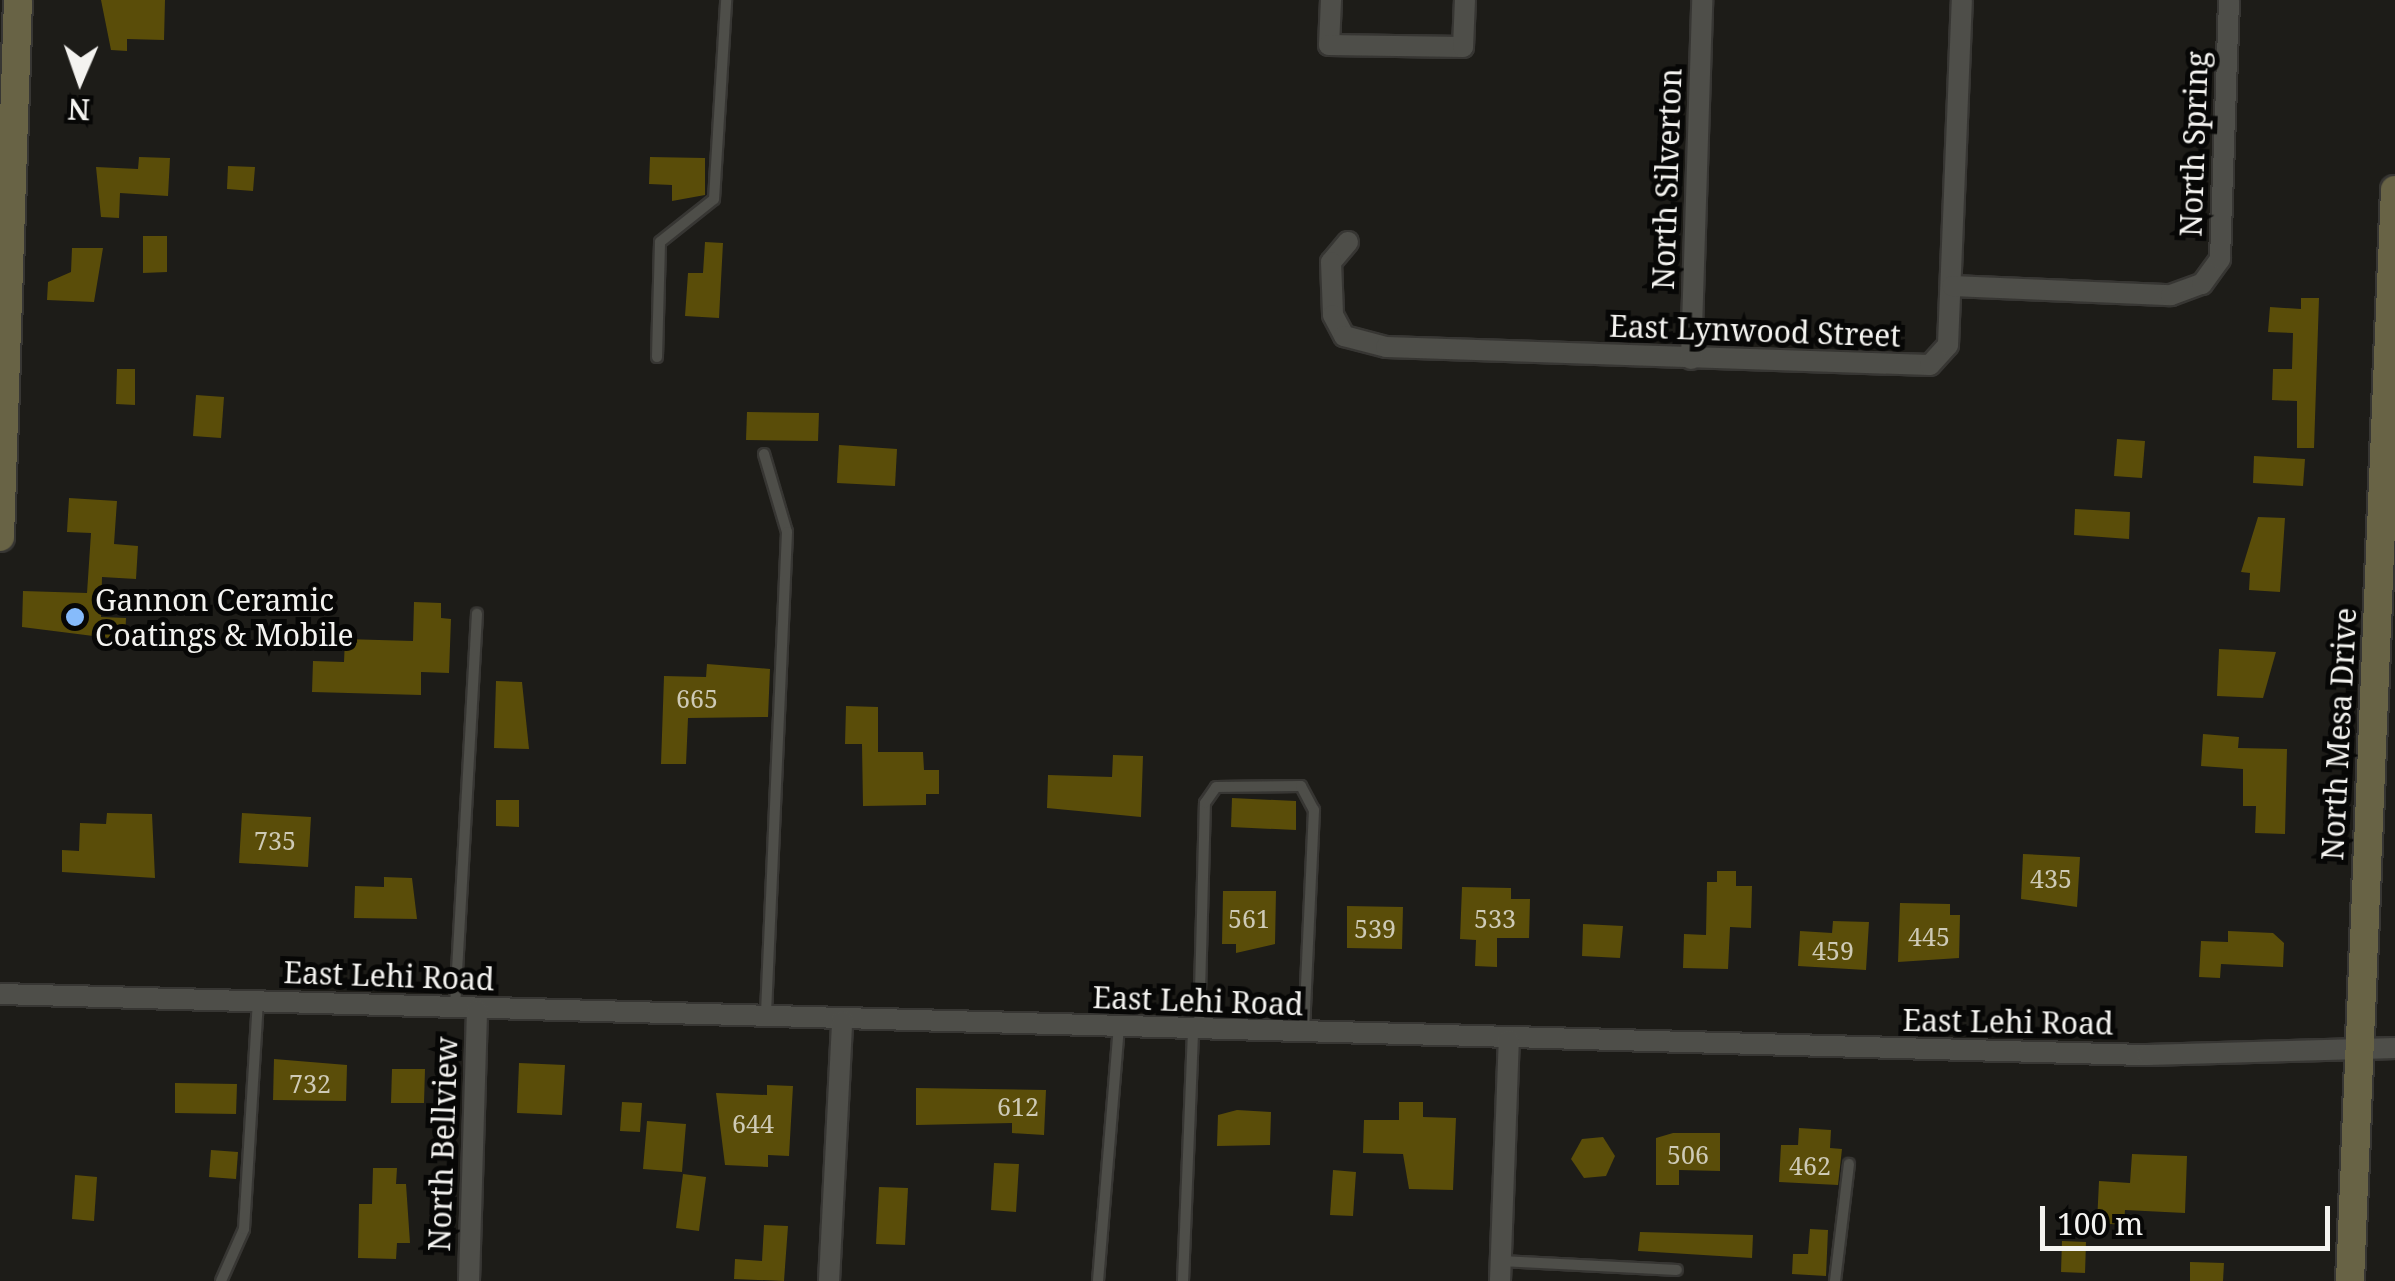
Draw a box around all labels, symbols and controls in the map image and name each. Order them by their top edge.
north arrow [30,30,130,130]
street label: North Spring [2173,51,2215,237]
street label: North Silverton [1645,68,1689,290]
text: N [67,91,91,129]
street label: East Lynwood Street [1608,308,1902,354]
place label: Gannon Ceramic Coatings & Mobile [95,582,353,652]
marker: Gannon Ceramic Coatings & Mobile [64,606,86,628]
street label: North Mesa Drive [2314,607,2364,861]
house number: 665 [676,683,718,713]
house number: 735 [254,825,296,855]
house number: 435 [2030,863,2072,893]
house number: 561 [1228,903,1270,933]
house number: 533 [1474,903,1516,933]
house number: 539 [1354,913,1396,943]
house number: 445 [1908,921,1950,951]
house number: 459 [1812,935,1854,965]
street label: East Lehi Road [283,954,495,998]
street label: East Lehi Road [1092,979,1304,1023]
street label: East Lehi Road [1902,1002,2114,1042]
street label: North Bellview [421,1036,465,1252]
house number: 732 [289,1068,331,1098]
house number: 612 [997,1091,1039,1121]
house number: 644 [732,1108,774,1138]
house number: 506 [1667,1139,1709,1169]
house number: 462 [1789,1150,1831,1180]
scale bar [2045,1186,2335,1248]
text: 100 m [2057,1203,2143,1244]

